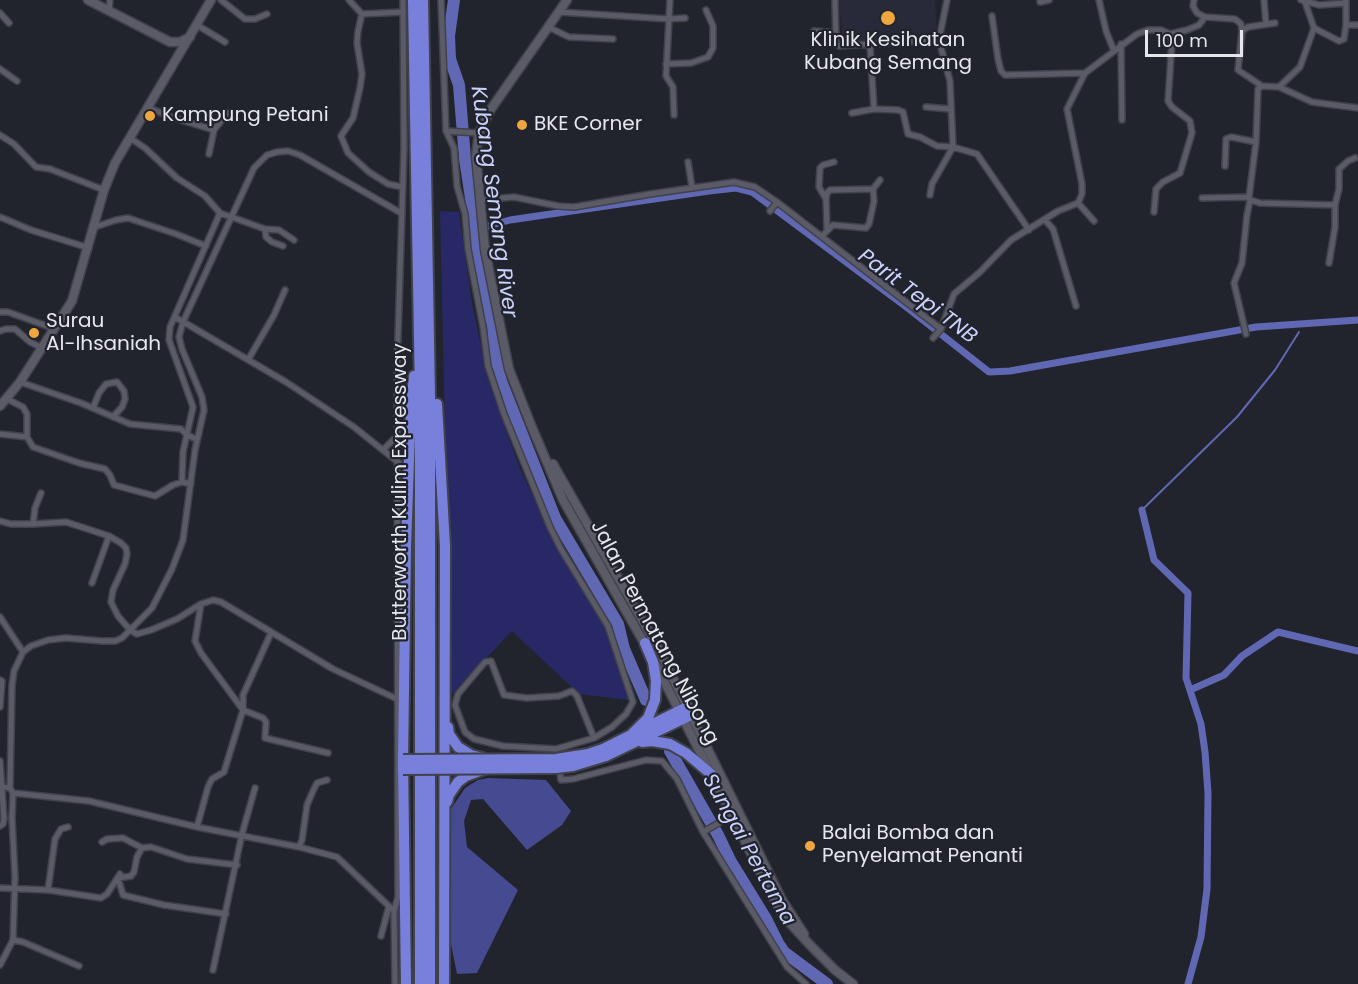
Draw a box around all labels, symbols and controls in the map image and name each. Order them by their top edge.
marker: Klinik Kesihatan Kubang Semang [879,9,897,27]
scale bar [1148,18,1246,56]
text: 100 m [1156,28,1208,53]
place label: Klinik Kesihatan Kubang Semang [804,29,972,76]
water label: Kubang Semang River [464,84,522,320]
place label: Kampung Petani [162,104,329,128]
marker: Kampung Petani [143,109,157,123]
place label: BKE Corner [534,113,642,137]
marker: BKE Corner [515,118,529,132]
water label: Parit Tepi TNB [853,244,981,350]
place label: Surau Al-Ihsaniah [46,310,161,357]
marker: Surau Al-Ihsaniah [27,326,41,340]
street label: Butterworth Kulim Expressway [389,343,413,641]
street label: Jalan Permatang Nibong [585,517,723,749]
water label: Sungai Pertama [696,770,800,930]
place label: Balai Bomba dan Penyelamat Penanti [822,822,1023,869]
marker: Balai Bomba dan Penyelamat Penanti [803,839,817,853]

